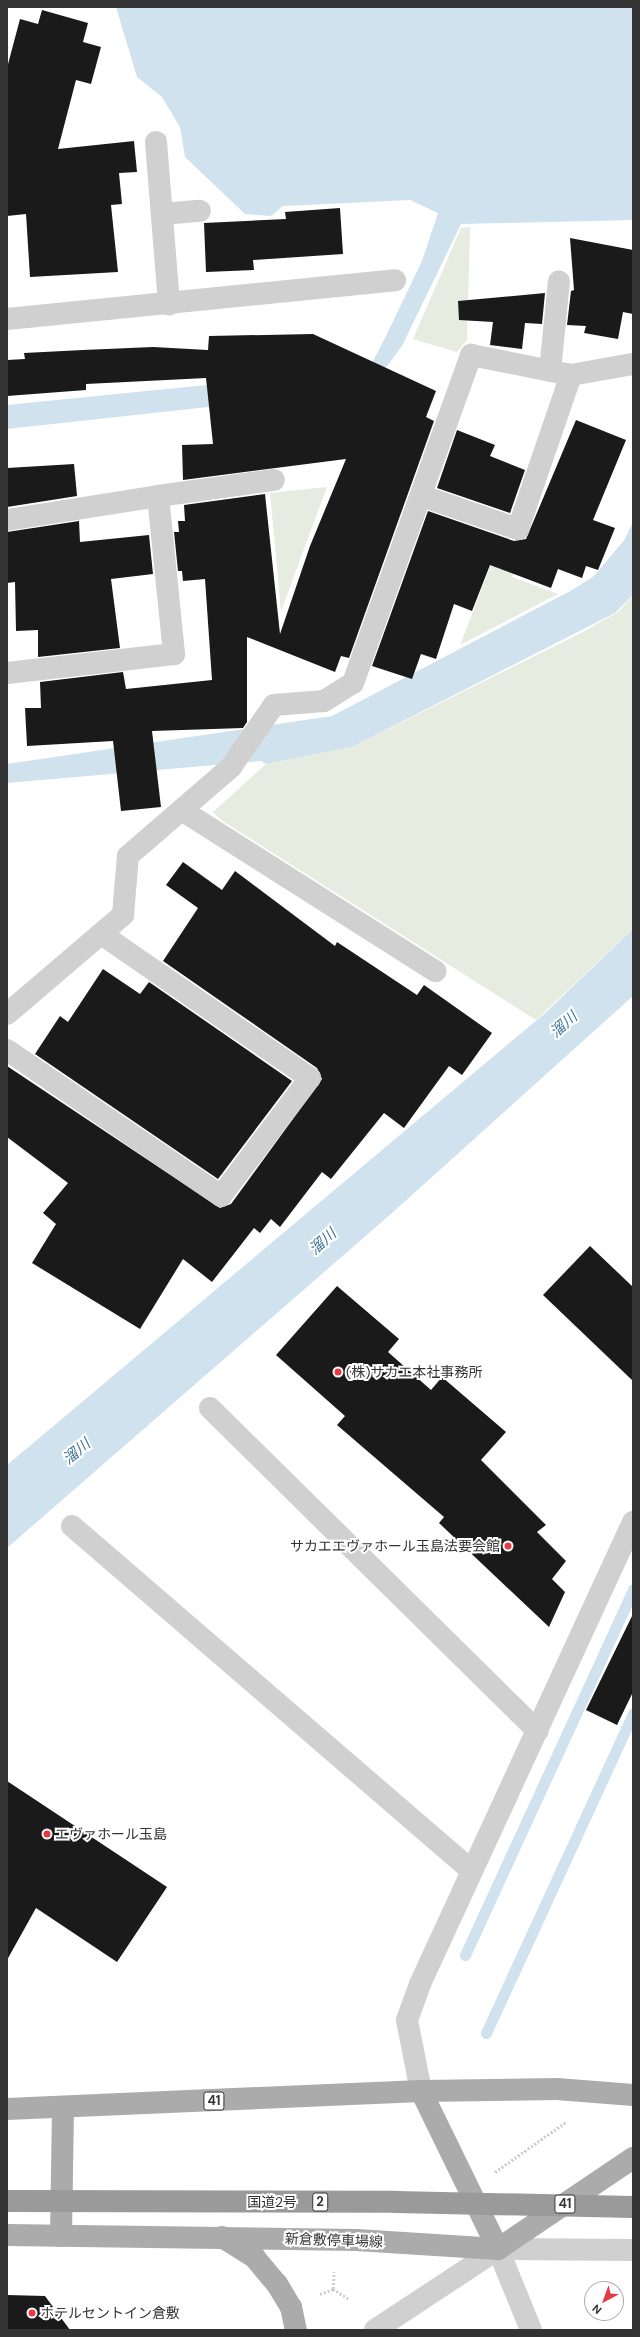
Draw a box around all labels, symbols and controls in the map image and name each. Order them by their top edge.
water label: 溜川 [547,1008,581,1042]
water label: 溜川 [306,1225,340,1259]
place label: (株)サカエ本社事務所 [346,1364,482,1380]
marker: (株)サカエ本社事務所 [333,1367,343,1377]
water label: 溜川 [60,1435,94,1469]
place label: サカエエヴァホール玉島法要会館 [290,1538,500,1554]
marker: サカエエヴァホール玉島法要会館 [503,1541,513,1551]
place label: エヴァホール玉島 [55,1826,167,1842]
marker: エヴァホール玉島 [42,1829,52,1839]
road number: 41 [203,2090,225,2112]
road number: 2 [312,2191,328,2213]
road number: 41 [554,2193,576,2215]
street label: 国道2号 [247,2194,297,2210]
street label: 新倉敷停車場線 [285,2230,383,2250]
north arrow [584,2281,624,2321]
text: N [589,2301,604,2317]
place label: ホテルセントイン倉敷 [40,2305,180,2321]
marker: ホテルセントイン倉敷 [27,2308,37,2318]

